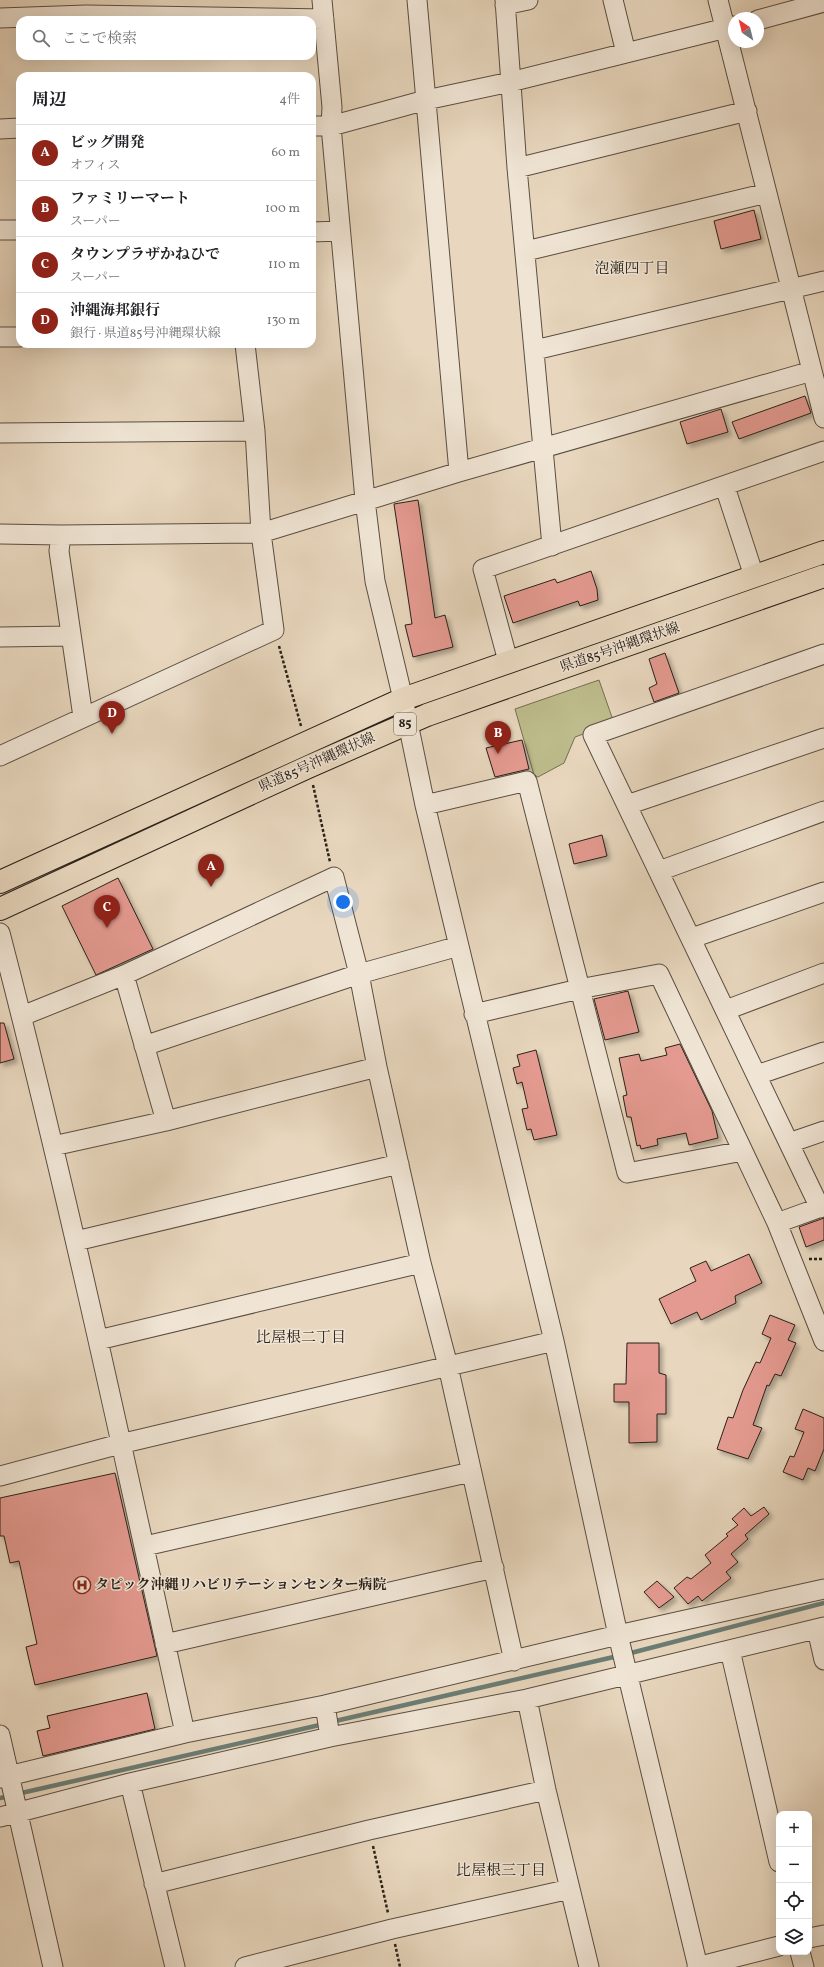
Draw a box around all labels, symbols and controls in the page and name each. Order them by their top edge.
north arrow [728,12,764,48]
search box [16,16,316,60]
icon: search [30,27,52,49]
text: ここで検索 [62,29,137,50]
text: 周辺 [32,89,66,112]
text: 4件 [279,91,300,109]
text: ビッグ開発 [70,133,144,154]
text: A [40,144,50,162]
text: 60 m [272,144,300,162]
text: オフィス [70,157,121,175]
text: ファミリーマート [70,189,190,210]
text: B [41,200,49,218]
text: 100 m [265,200,300,218]
text: スーパー [70,213,121,231]
text: タウンプラザかねひで [70,245,220,266]
text: C [41,256,49,274]
text: 110 m [268,256,300,274]
district label: 泡瀬四丁目 [594,259,670,280]
text: スーパー [70,269,121,287]
text: 沖縄海邦銀行 [70,301,160,322]
text: D [40,312,50,330]
text: 130 m [267,312,300,330]
text: 銀行 · 県道85号沖縄環状線 [70,325,220,343]
street label: 県道85号沖縄環状線 [557,619,683,677]
pin: D [99,701,125,734]
road number: 85 [394,713,416,735]
pin: B [485,721,511,754]
street label: 県道85号沖縄環状線 [256,729,378,797]
pin: A [198,854,224,887]
your location [333,892,353,912]
pin: C [94,895,120,928]
district label: 比屋根二丁目 [256,1328,346,1349]
hospital icon: タピック沖縄リハビリテーションセンター病院 [72,1575,92,1595]
place label: タピック沖縄リハビリテーションセンター病院 [95,1576,387,1595]
map controls [776,1811,812,1955]
button: + [776,1811,812,1847]
button: − [776,1847,812,1883]
district label: 比屋根三丁目 [456,1861,546,1882]
button: locate [776,1883,812,1919]
button: layers [776,1919,812,1955]

